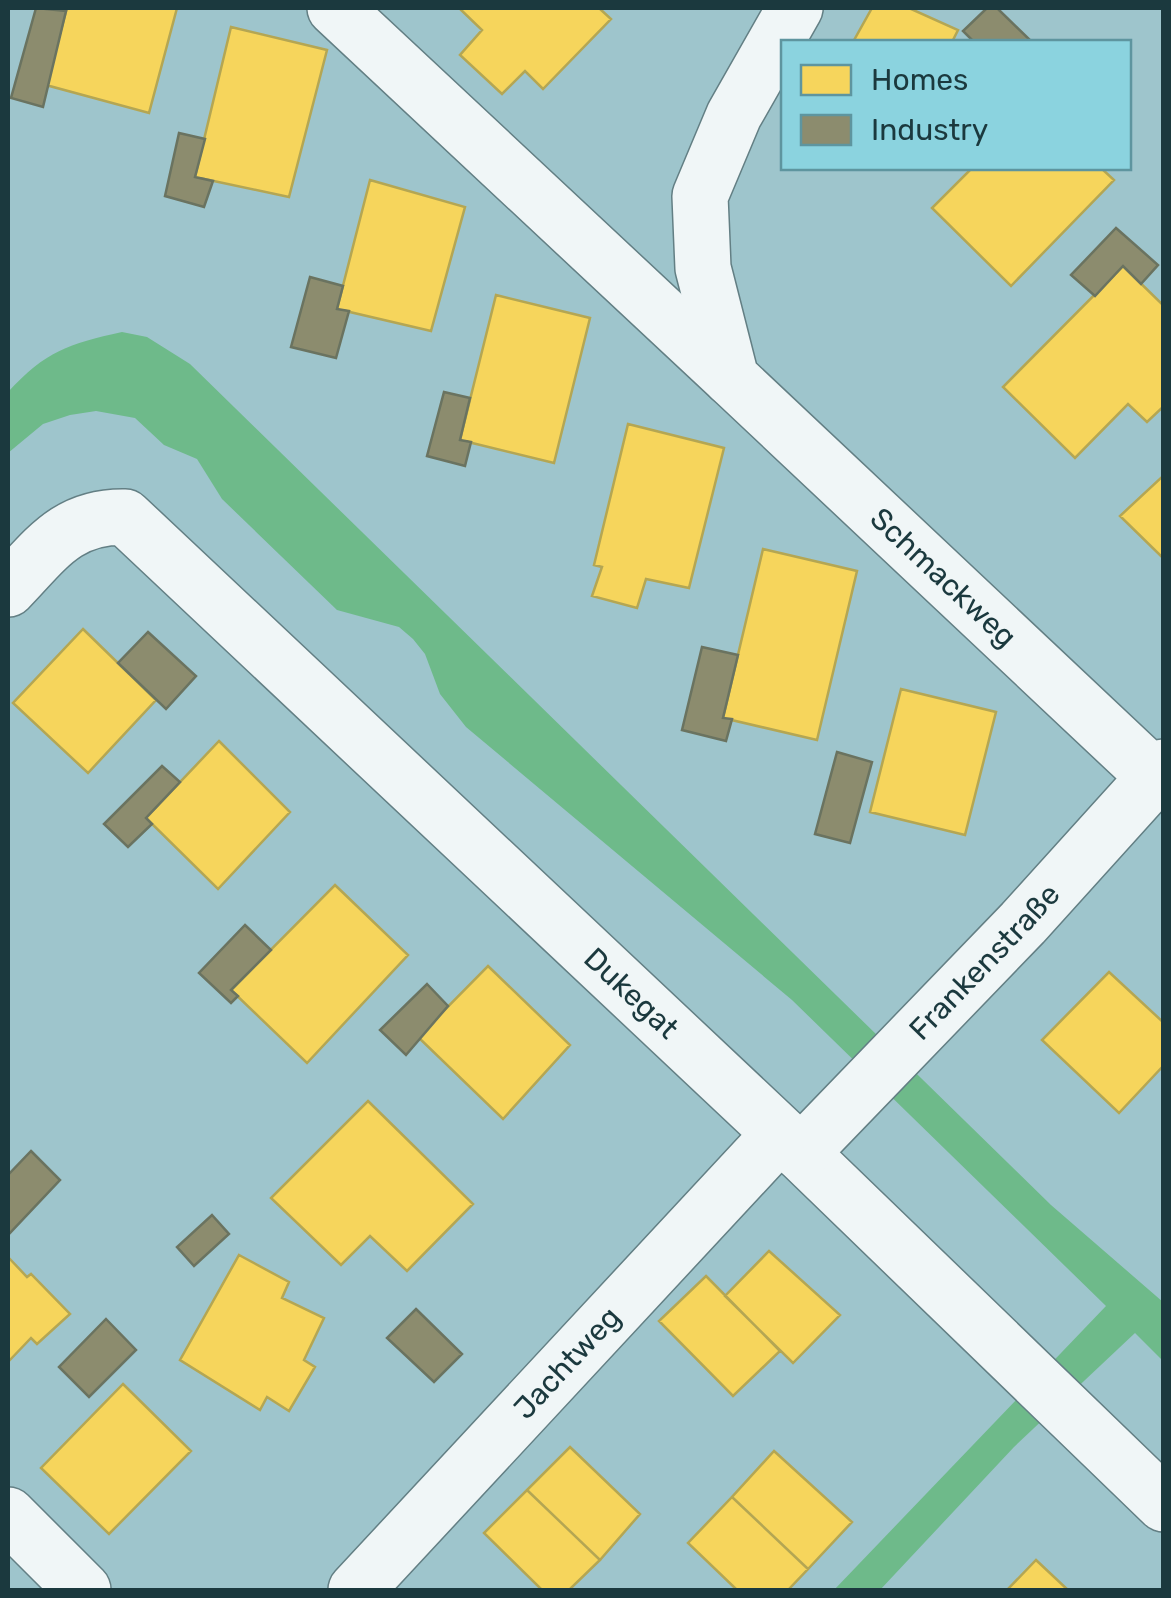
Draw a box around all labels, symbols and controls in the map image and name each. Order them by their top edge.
legend [781,40,1131,170]
text: Homes [871,62,968,98]
text: Industry [871,112,988,148]
street label: Schmackweg [863,500,1024,655]
street label: Frankenstraße [902,877,1067,1047]
street label: Dukegat [577,940,686,1046]
street label: Jachtweg [506,1299,628,1427]

